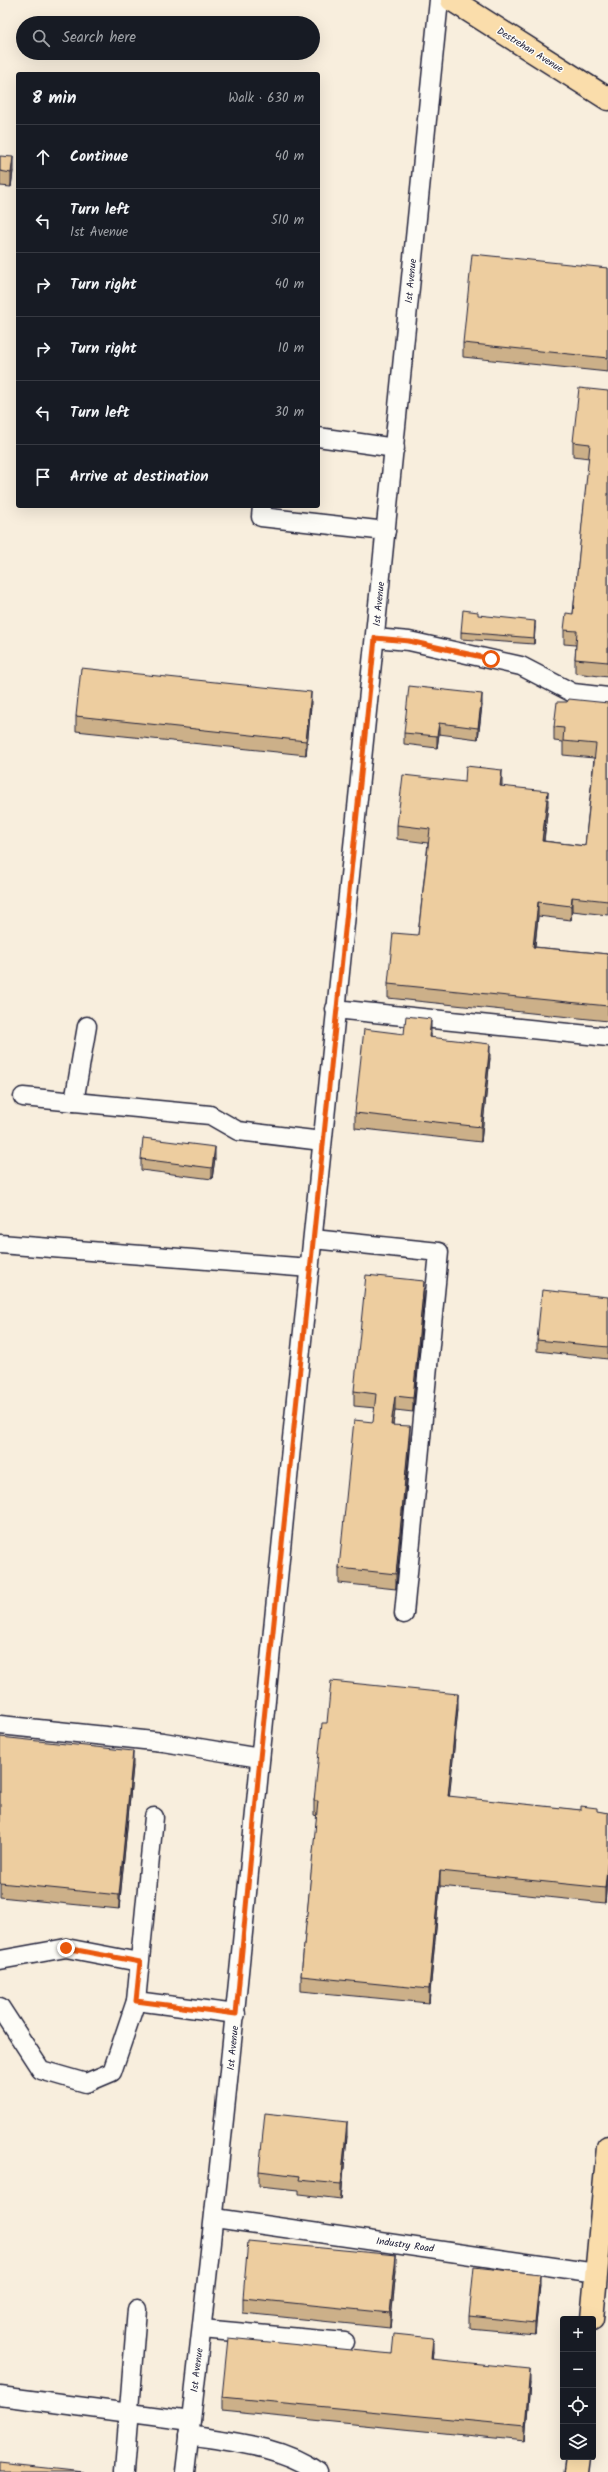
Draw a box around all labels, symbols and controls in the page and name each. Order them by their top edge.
search box [16,16,320,60]
street label: Destrehan Avenue [494,23,567,77]
text: Search here [62,26,136,50]
icon: search [30,27,52,49]
text: 8 min [32,85,76,112]
text: Walk · 630 m [228,88,304,109]
text: Continue [70,145,128,169]
icon: ahead [32,146,54,168]
text: 40 m [275,146,304,167]
text: Turn left [70,198,130,222]
icon: left [32,210,54,232]
text: 510 m [271,210,304,231]
text: 1st Avenue [70,222,128,243]
street label: 1st Avenue [401,257,421,304]
text: Turn right [70,273,137,297]
icon: right [32,274,54,296]
text: 40 m [275,274,304,295]
text: Turn right [70,337,137,361]
icon: right [32,338,54,360]
text: 10 m [278,338,304,359]
text: Turn left [70,401,130,425]
icon: left [32,402,54,424]
text: 30 m [275,402,304,423]
text: Arrive at destination [70,465,209,489]
icon: arrive [32,466,54,488]
street label: 1st Avenue [369,580,389,627]
route start [482,650,500,668]
route end [57,1939,75,1957]
street label: 1st Avenue [223,2024,243,2071]
street label: Industry Road [375,2233,436,2257]
map controls [560,2316,596,2460]
button: + [560,2316,596,2352]
street label: 1st Avenue [186,2346,208,2393]
button: − [560,2352,596,2388]
button: locate [560,2388,596,2424]
button: layers [560,2424,596,2460]

